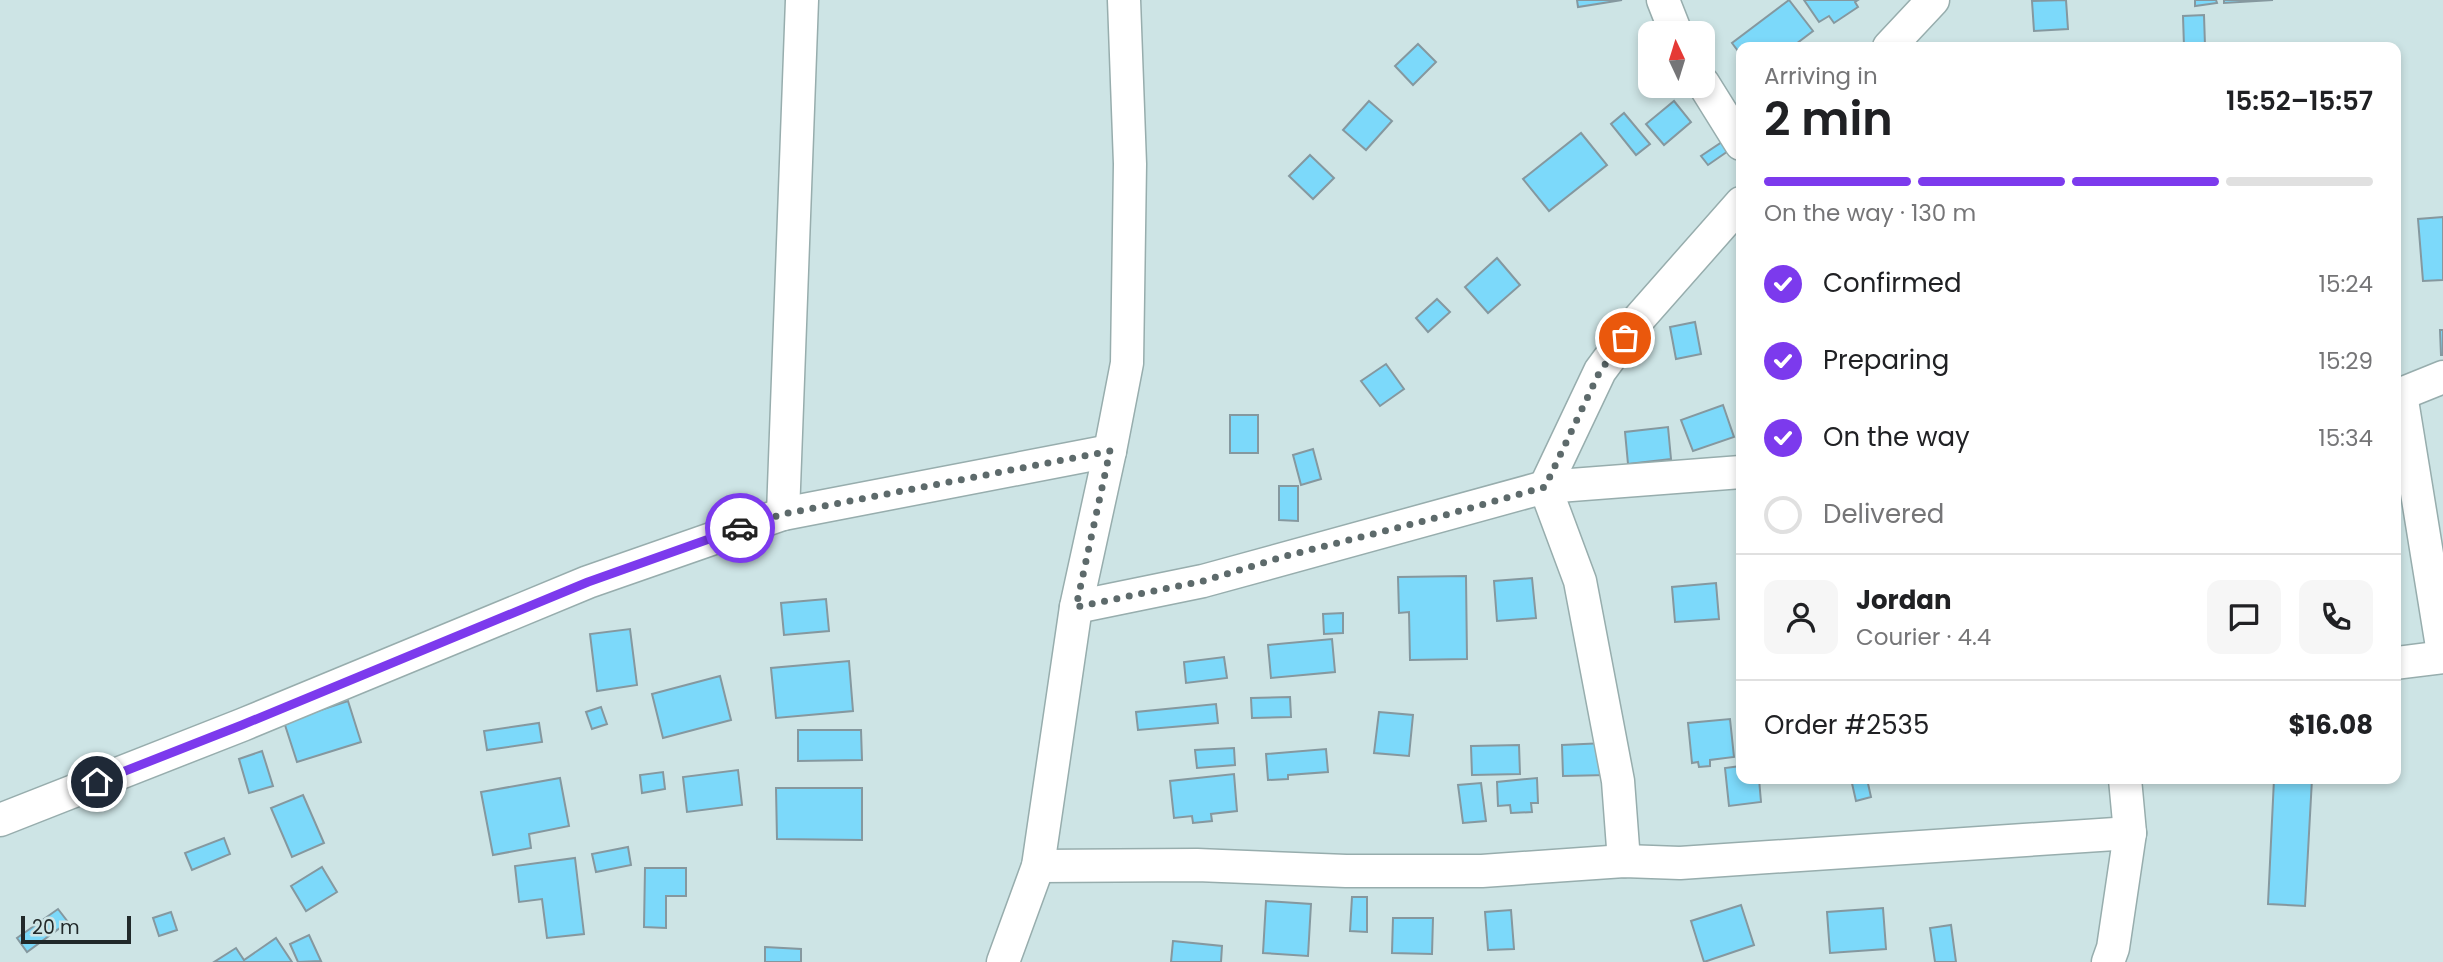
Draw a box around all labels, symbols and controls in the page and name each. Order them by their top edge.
north arrow [1638,21,1715,98]
map controls [1638,21,1715,98]
text: Arriving in [1764,60,1878,92]
text: 15:52–15:57 [2226,83,2373,119]
text: 2 min [1764,87,1893,151]
text: On the way · 130 m [1764,197,1976,229]
icon: check [1764,265,1802,303]
text: Confirmed [1823,265,1961,301]
text: 15:24 [2319,268,2373,300]
pin [1595,308,1655,368]
icon: bag [1606,319,1644,357]
icon: check [1764,342,1802,380]
text: Preparing [1823,342,1949,378]
text: 15:29 [2319,345,2373,377]
icon: check [1764,419,1802,457]
text: On the way [1823,419,1970,455]
text: 15:34 [2318,422,2373,454]
courier [705,493,775,563]
text: Delivered [1823,496,1944,532]
icon: car [721,509,759,547]
button: person [1764,580,1838,654]
button: chat [2207,580,2281,654]
button: phone [2299,580,2373,654]
text: Jordan [1856,582,1952,618]
text: Courier · 4.4 [1856,621,1991,653]
text: Order #2535 [1764,707,1929,743]
text: $16.08 [2288,707,2373,743]
pin [67,752,127,812]
icon: home [78,763,116,801]
scale bar [21,913,131,945]
text: 20 m [32,914,80,941]

